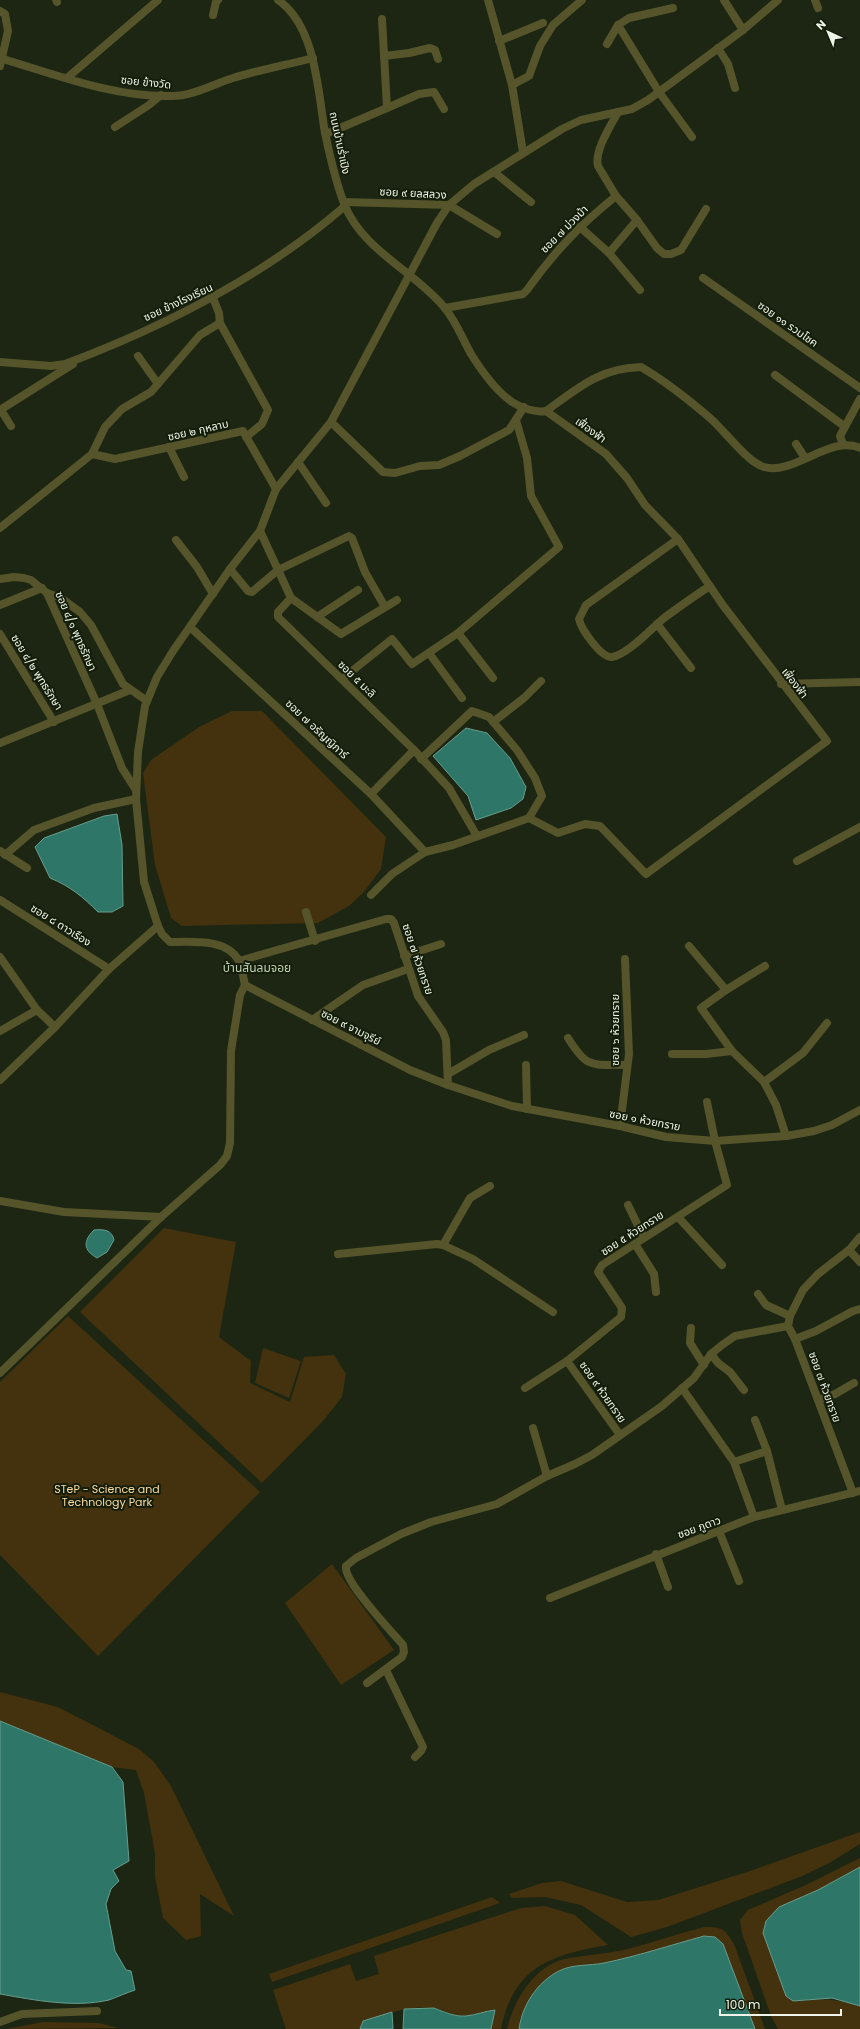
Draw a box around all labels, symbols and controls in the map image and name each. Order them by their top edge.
north arrow [808,12,848,52]
text: N [813,16,830,33]
street label: ซอย ข้างวัด [120,71,172,93]
street label: ถนนบ้านร่ำเปิง [326,110,354,176]
street label: ซอย ๙ ยลสลวง [379,183,447,203]
street label: ซอย ๗ ม่วงม้า [536,201,592,257]
street label: ซอย ข้างโรงเรียน [141,279,215,325]
street label: ซอย ๑๑ รวมโชค [755,297,821,351]
street label: เฟื่องฟ้า [572,413,610,447]
street label: ซอย ๒ กุหลาบ [166,415,230,445]
street label: ซอย ๔/๑ พุทธรักษา [51,589,101,673]
street label: ซอย ๔/๒ พุทธรักษา [7,631,67,713]
street label: ซอย ๕ มะลิ [334,657,380,701]
street label: เฟื่องฟ้า [778,664,812,702]
street label: ซอย ๗ อรัญญิการ์ [282,696,352,763]
street label: ซอย ๘ ดาวเรือง [28,900,94,950]
street label: ซอย ๗ ห้วยทราย [398,921,438,997]
district label: บ้านสันลมจอย [223,959,291,976]
street label: ซอย ๖ ห้วยทราย [607,994,623,1066]
street label: ซอย ๙ จามจุรีย์ [318,1005,384,1049]
street label: ซอย ๑ ห้วยทราย [608,1105,682,1135]
street label: ซอย ๕ ห้วยทราย [597,1207,667,1259]
street label: ซอย ๗ ห้วยทราย [805,1349,845,1425]
street label: ซอย ๙ ห้วยทราย [576,1358,630,1426]
park label: STeP - Science and Technology Park [54,1481,160,1510]
street label: ซอย ภูดาว [675,1512,723,1542]
scale bar [720,1991,841,2017]
text: 100 m [726,1996,760,2013]

